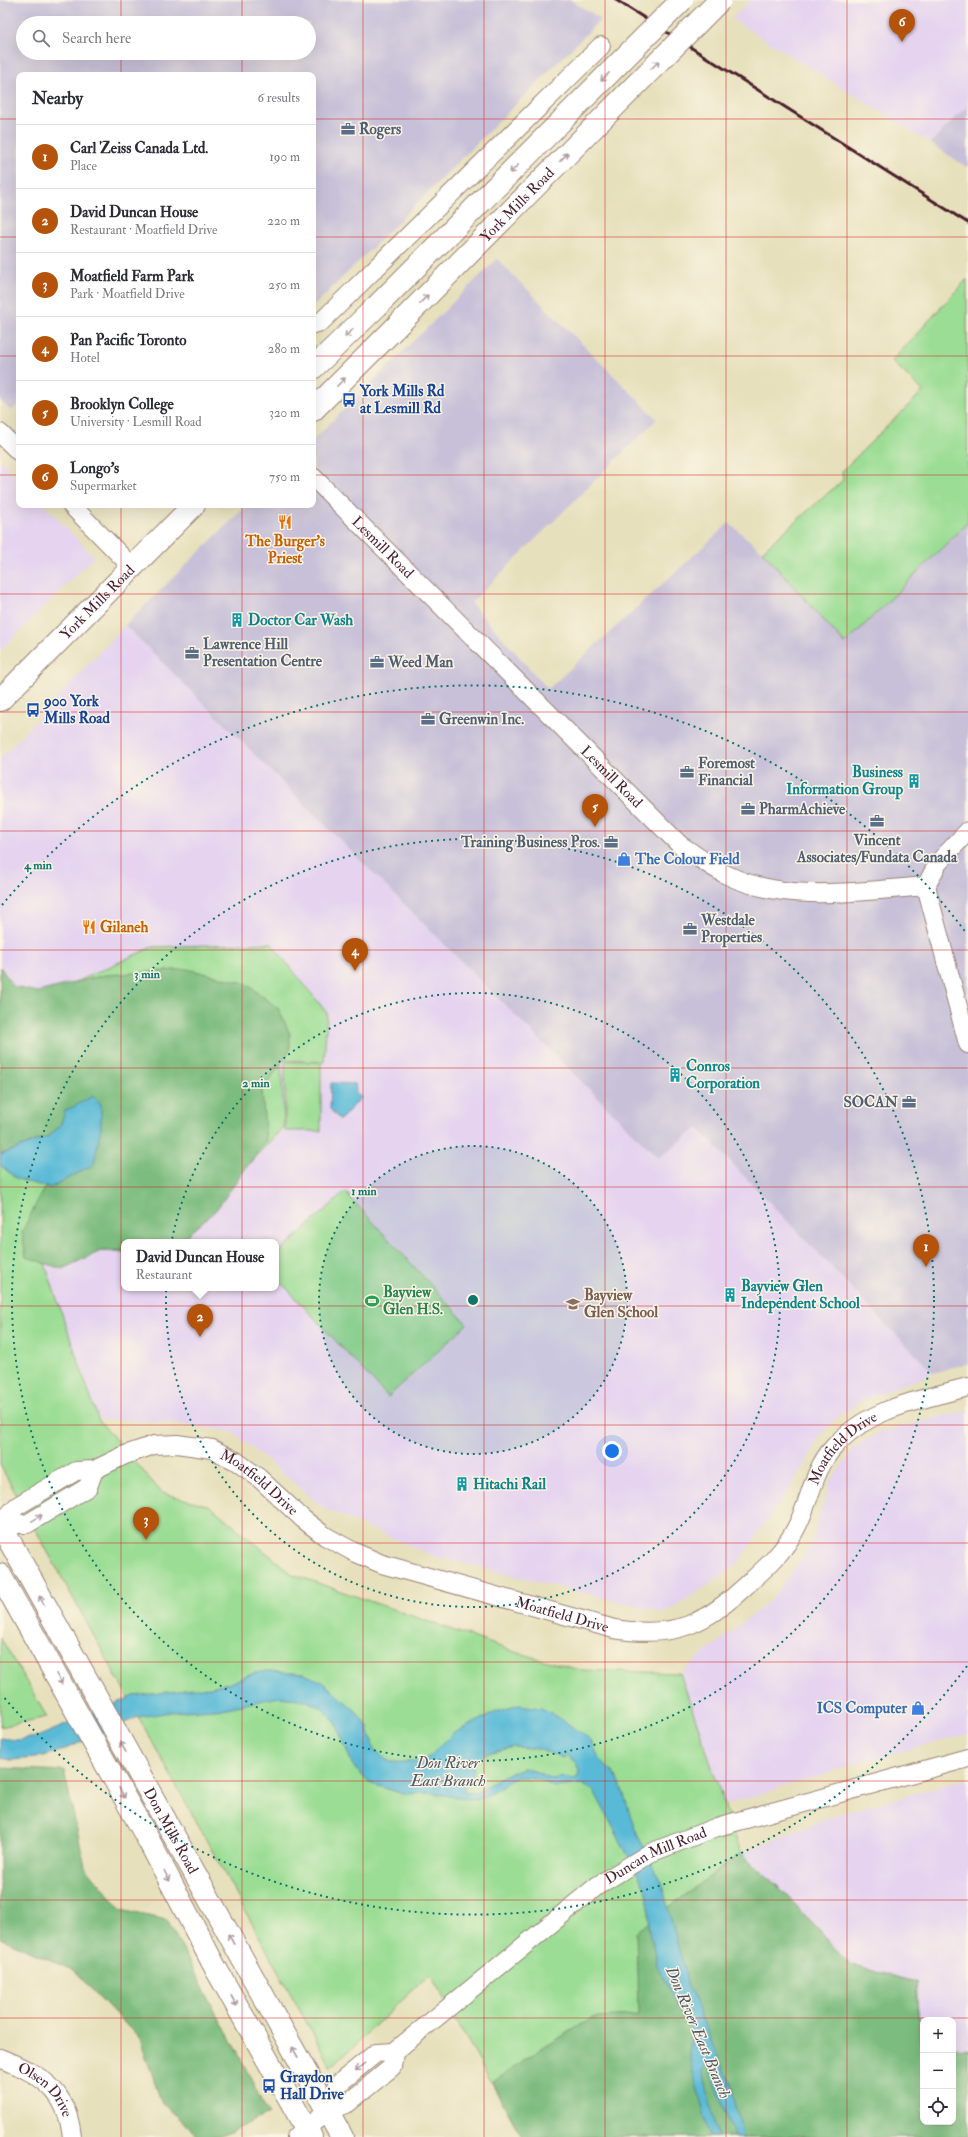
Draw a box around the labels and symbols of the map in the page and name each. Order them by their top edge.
pin: 6 [889,9,915,42]
one-way arrow [650,60,660,69]
one-way arrow [600,72,610,82]
place label: Rogers [359,120,401,140]
office icon: Rogers [340,121,356,137]
one-way arrow [559,152,569,162]
street label: York Mills Road [476,163,559,247]
one-way arrow [509,164,519,174]
one-way arrow [419,294,428,304]
one-way arrow [344,328,354,338]
one-way arrow [336,377,346,387]
place label: York Mills Rd at Lesmill Rd [359,382,445,418]
bus stop icon: York Mills Rd at Lesmill Rd [341,392,357,408]
street label: Lesmill Road [347,512,418,583]
restaurant icon: The Burger's Priest [277,514,293,530]
place label: The Burger's Priest [244,532,325,568]
street label: York Mills Road [56,561,139,644]
place label: Doctor Car Wash [248,611,353,630]
building icon: Doctor Car Wash [229,612,245,628]
place label: Lawrence Hill Presentation Centre [203,635,323,671]
office icon: Lawrence Hill Presentation Centre [184,645,200,661]
place label: Weed Man [387,653,454,672]
office icon: Weed Man [369,654,385,670]
place label: 900 York Mills Road [42,692,110,728]
bus stop icon: 900 York Mills Road [25,702,41,718]
place label: Greenwin Inc. [439,710,524,729]
office icon: Greenwin Inc. [420,711,436,727]
street label: Lesmill Road [576,742,647,812]
place label: Foremost Financial [698,754,755,790]
place label: Business Information Group [786,763,903,800]
office icon: Foremost Financial [679,764,695,780]
building icon: Business Information Group [906,773,922,789]
pin: 5 [582,794,608,827]
place label: PharmAchieve [759,800,846,819]
office icon: PharmAchieve [740,801,756,817]
office icon: Vincent Associates/Fundata Canada [869,813,885,829]
place label: Vincent Associates/Fundata Canada [796,831,958,867]
place label: Training Business Pros. [460,833,600,853]
office icon: Training Business Pros. [603,834,619,850]
place label: The Colour Field [634,850,740,869]
shop icon: The Colour Field [616,851,632,867]
text: 4 min [23,858,53,873]
place label: Westdale Properties [700,911,762,948]
place label: Gilaneh [100,918,149,937]
restaurant icon: Gilaneh [81,919,97,935]
office icon: Westdale Properties [682,921,698,937]
pin: 4 [342,938,368,971]
text: 3 min [134,967,161,982]
place label: Conros Corporation [686,1057,760,1094]
building icon: Conros Corporation [667,1067,683,1083]
text: 2 min [242,1076,270,1091]
place label: SOCAN [844,1093,899,1112]
office icon: SOCAN [901,1094,917,1110]
text: 1 min [351,1184,378,1199]
pin: 1 [913,1234,939,1267]
place label: Bayview Glen Independent School [741,1277,860,1314]
place label: Bayview Glen H.S. [383,1283,443,1319]
place label: Bayview Glen School [584,1286,658,1322]
building icon: Bayview Glen Independent School [722,1287,738,1303]
sports icon: Bayview Glen H.S. [364,1293,380,1309]
centre of rings [466,1293,480,1307]
school or university icon: Bayview Glen School [565,1296,581,1312]
pin: 2 [187,1304,213,1337]
street label: Moatfield Drive [805,1408,880,1488]
your location [602,1441,622,1461]
street label: Moatfield Drive [217,1446,302,1520]
place label: Hitachi Rail [473,1475,546,1494]
building icon: Hitachi Rail [454,1476,470,1492]
pin: 3 [133,1507,159,1540]
one-way arrow [31,1513,43,1521]
street label: Moatfield Drive [513,1593,611,1637]
one-way arrow [37,1595,45,1607]
one-way arrow [56,1673,63,1685]
place label: ICS Computer [817,1699,907,1719]
shop icon: ICS Computer [910,1700,926,1716]
one-way arrow [118,1741,126,1753]
water label: Don River East Branch [409,1753,486,1791]
street label: Don Mills Road [139,1784,203,1878]
one-way arrow [119,1786,127,1798]
street label: Duncan Mill Road [601,1823,710,1889]
one-way arrow [164,1870,172,1882]
one-way arrow [226,1933,234,1945]
water label: Don River East Branch [661,1962,735,2102]
one-way arrow [231,1995,239,2007]
one-way arrow [290,2046,298,2058]
street label: Olsen Drive [15,2058,77,2120]
one-way arrow [354,2062,365,2071]
place label: Graydon Hall Drive [280,2068,344,2104]
bus stop icon: Graydon Hall Drive [261,2078,277,2094]

